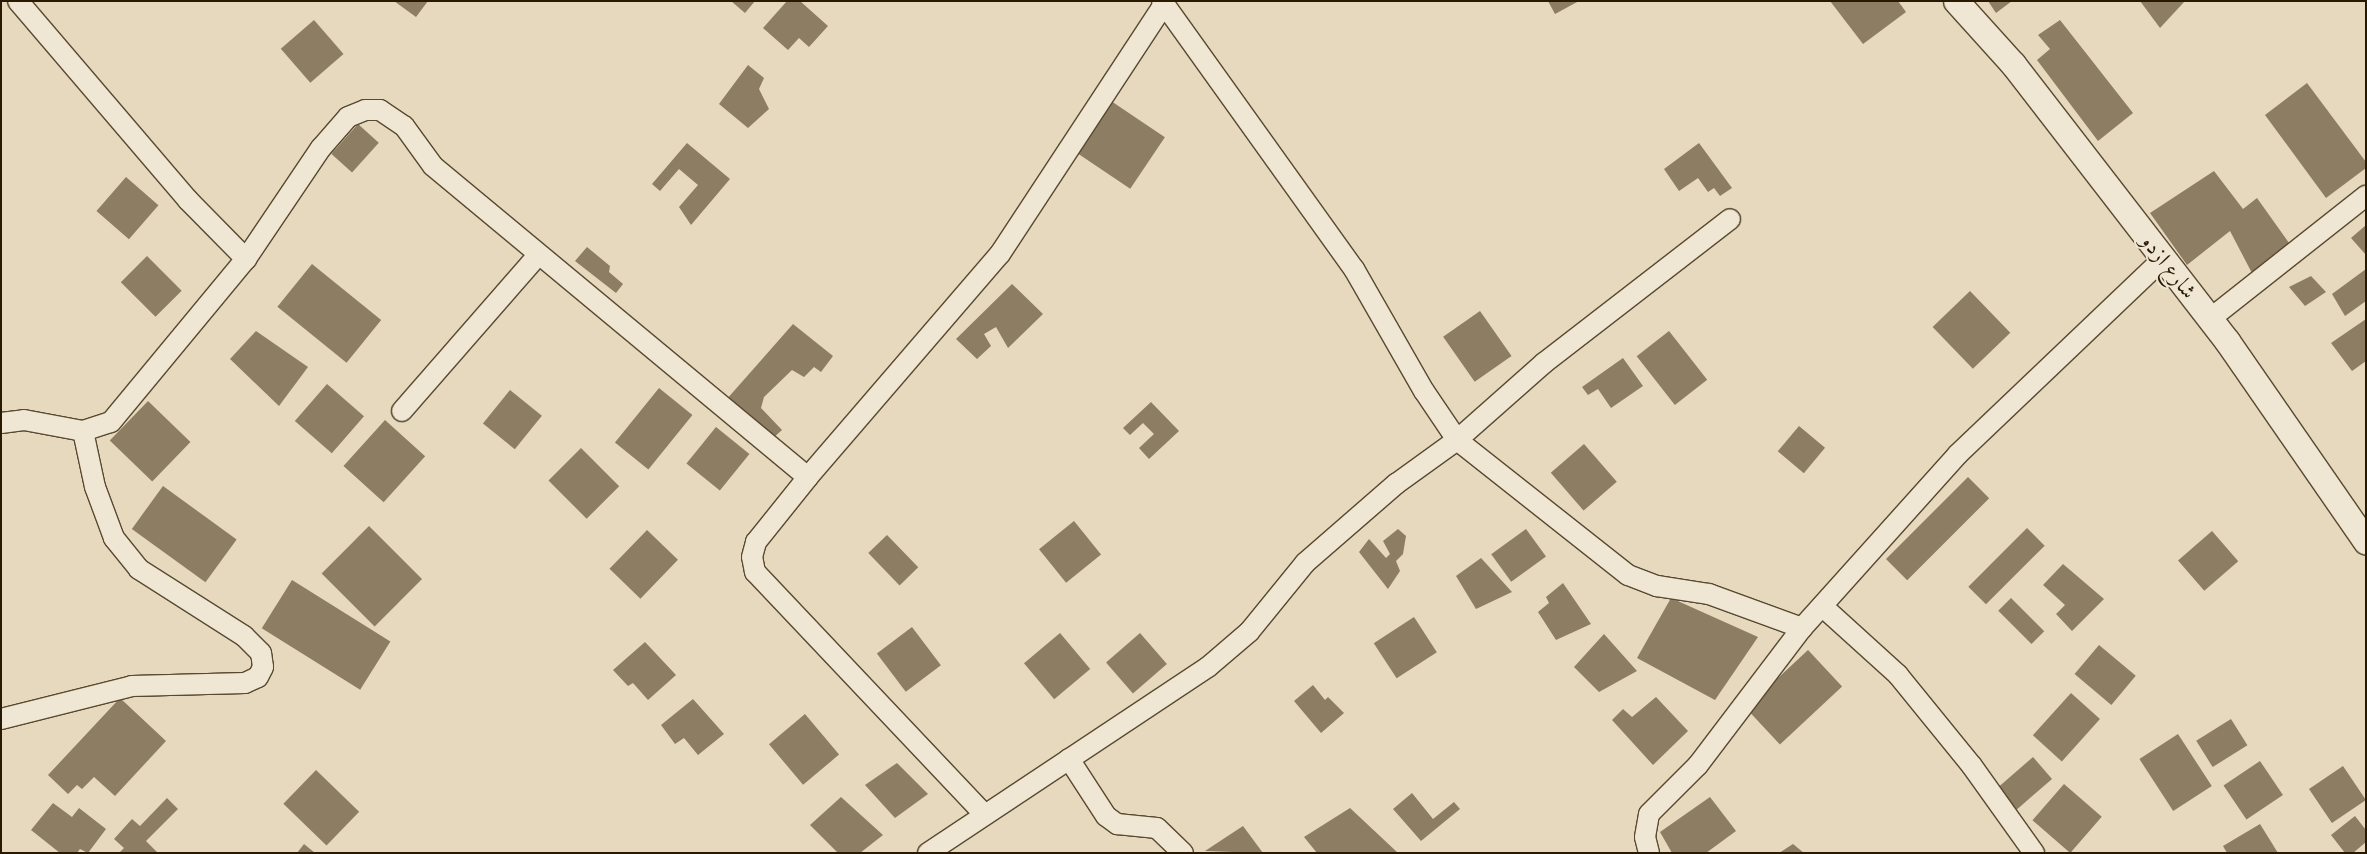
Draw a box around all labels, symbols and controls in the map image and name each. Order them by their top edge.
street label: شارع ازدو [2136,228,2202,304]

